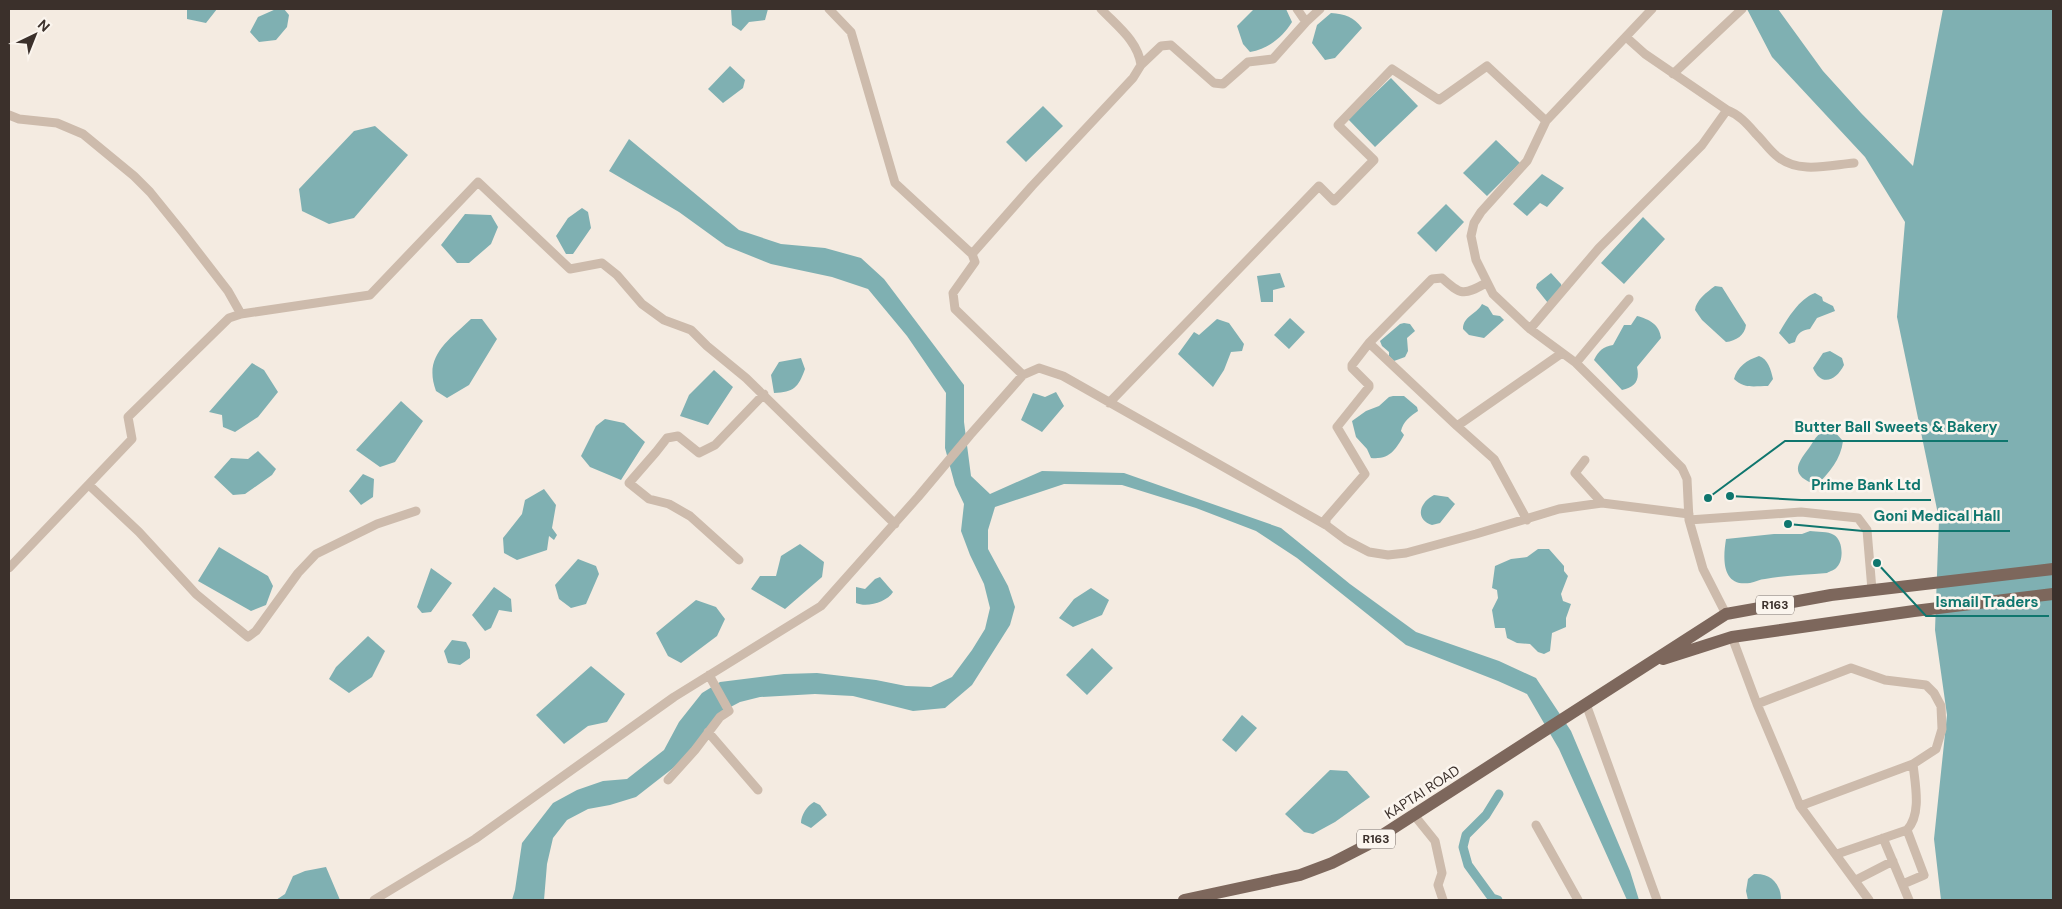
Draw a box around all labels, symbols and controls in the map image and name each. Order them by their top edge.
north arrow [10,10,60,60]
text: N [34,15,54,36]
callout: Butter Ball Sweets & Bakery [1785,411,2008,441]
text: Butter Ball Sweets & Bakery [1794,417,1998,437]
callout: Prime Bank Ltd [1801,470,1931,500]
text: Prime Bank Ltd [1811,475,1921,495]
callout: Goni Medical Hall [1863,501,2010,531]
text: Goni Medical Hall [1874,506,2000,526]
callout: Ismail Traders [1926,586,2049,616]
text: Ismail Traders [1936,592,2038,612]
road number: R163 [1756,596,1794,614]
street label: KAPTAI ROAD [1381,761,1463,823]
road number: R163 [1357,830,1395,849]

